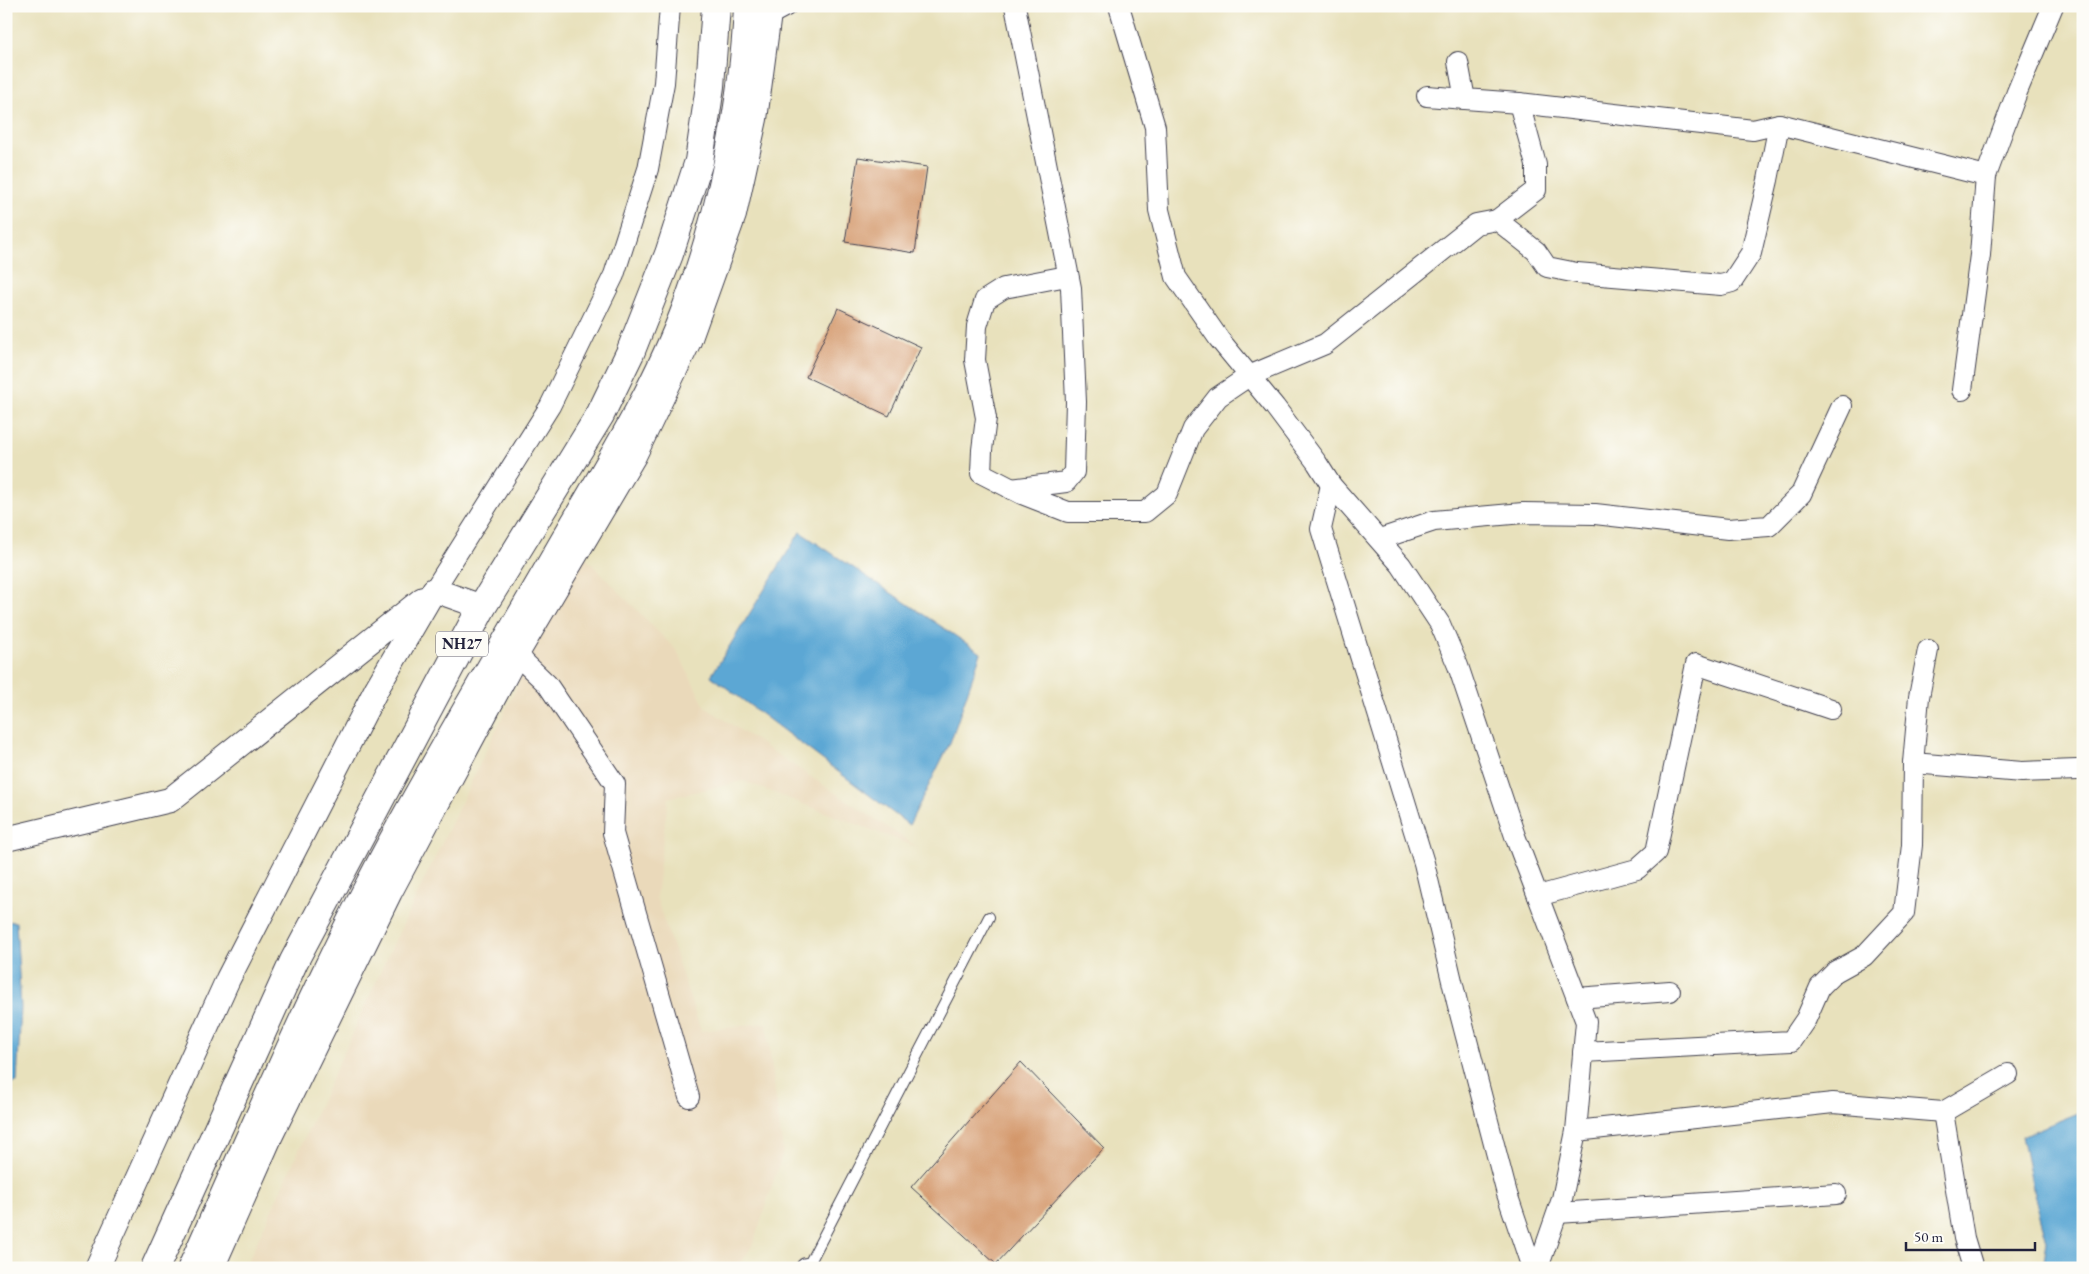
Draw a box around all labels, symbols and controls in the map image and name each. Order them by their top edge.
road number: NH27 [436,632,488,656]
scale bar [1906,1219,2035,1251]
text: 50 m [1914,1227,1943,1246]

